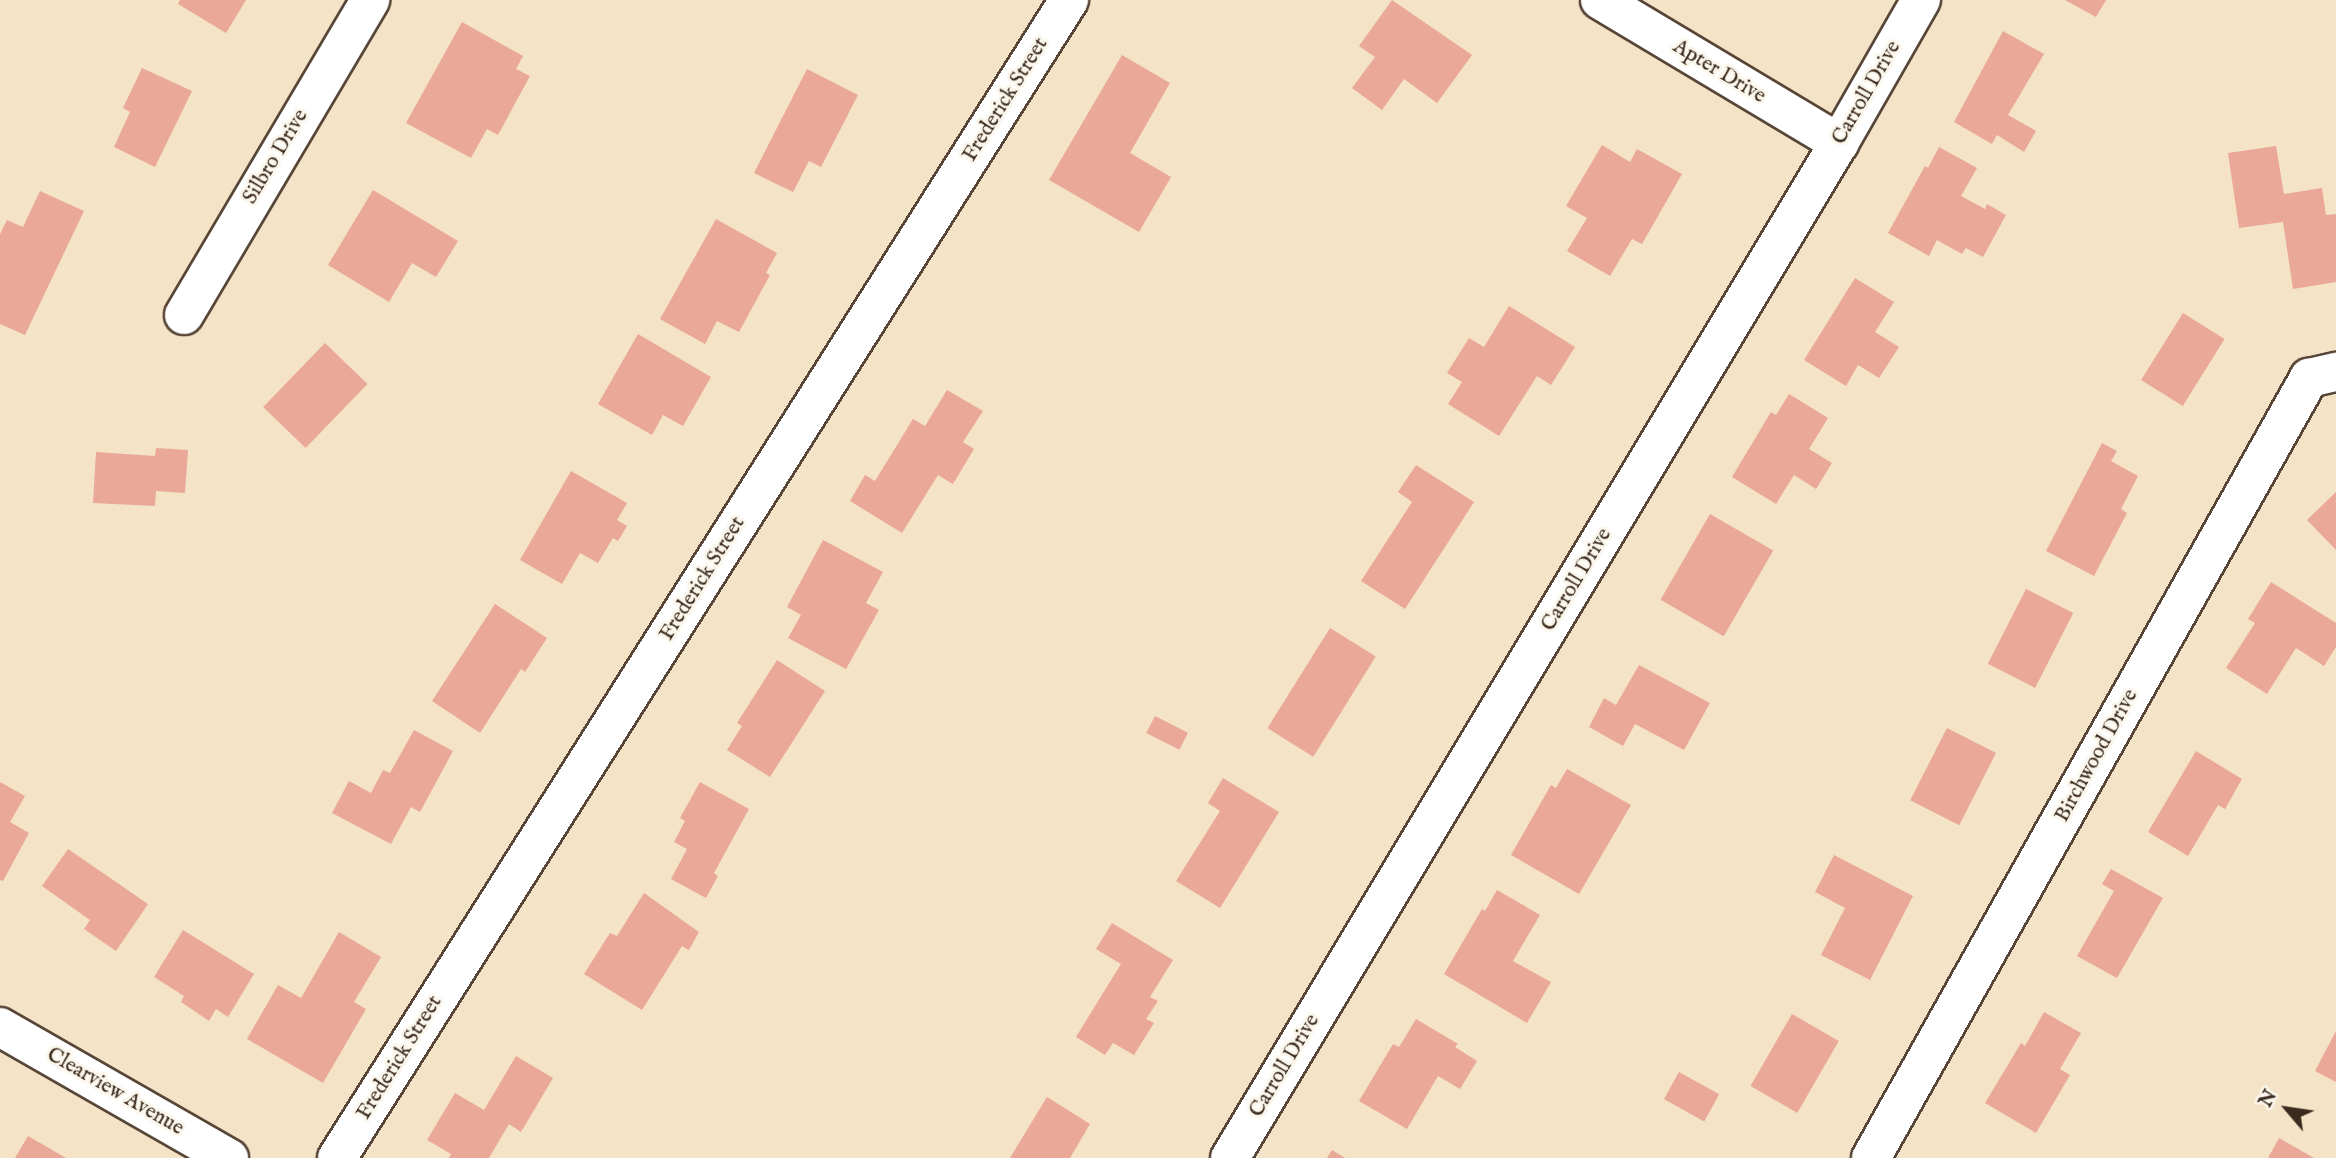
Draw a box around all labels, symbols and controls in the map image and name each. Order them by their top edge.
street label: Frederick Street [958,33,1054,167]
street label: Apter Drive [1668,35,1770,109]
street label: Carroll Drive [1827,37,1907,149]
street label: Silbro Drive [238,105,314,209]
street label: Frederick Street [655,512,751,646]
street label: Carroll Drive [1536,524,1618,636]
street label: Birchwood Drive [2050,685,2144,827]
street label: Frederick Street [352,991,448,1125]
street label: Carroll Drive [1244,1010,1326,1122]
street label: Clearview Avenue [42,1043,188,1141]
north arrow [2252,1074,2322,1144]
text: N [2254,1086,2283,1112]

